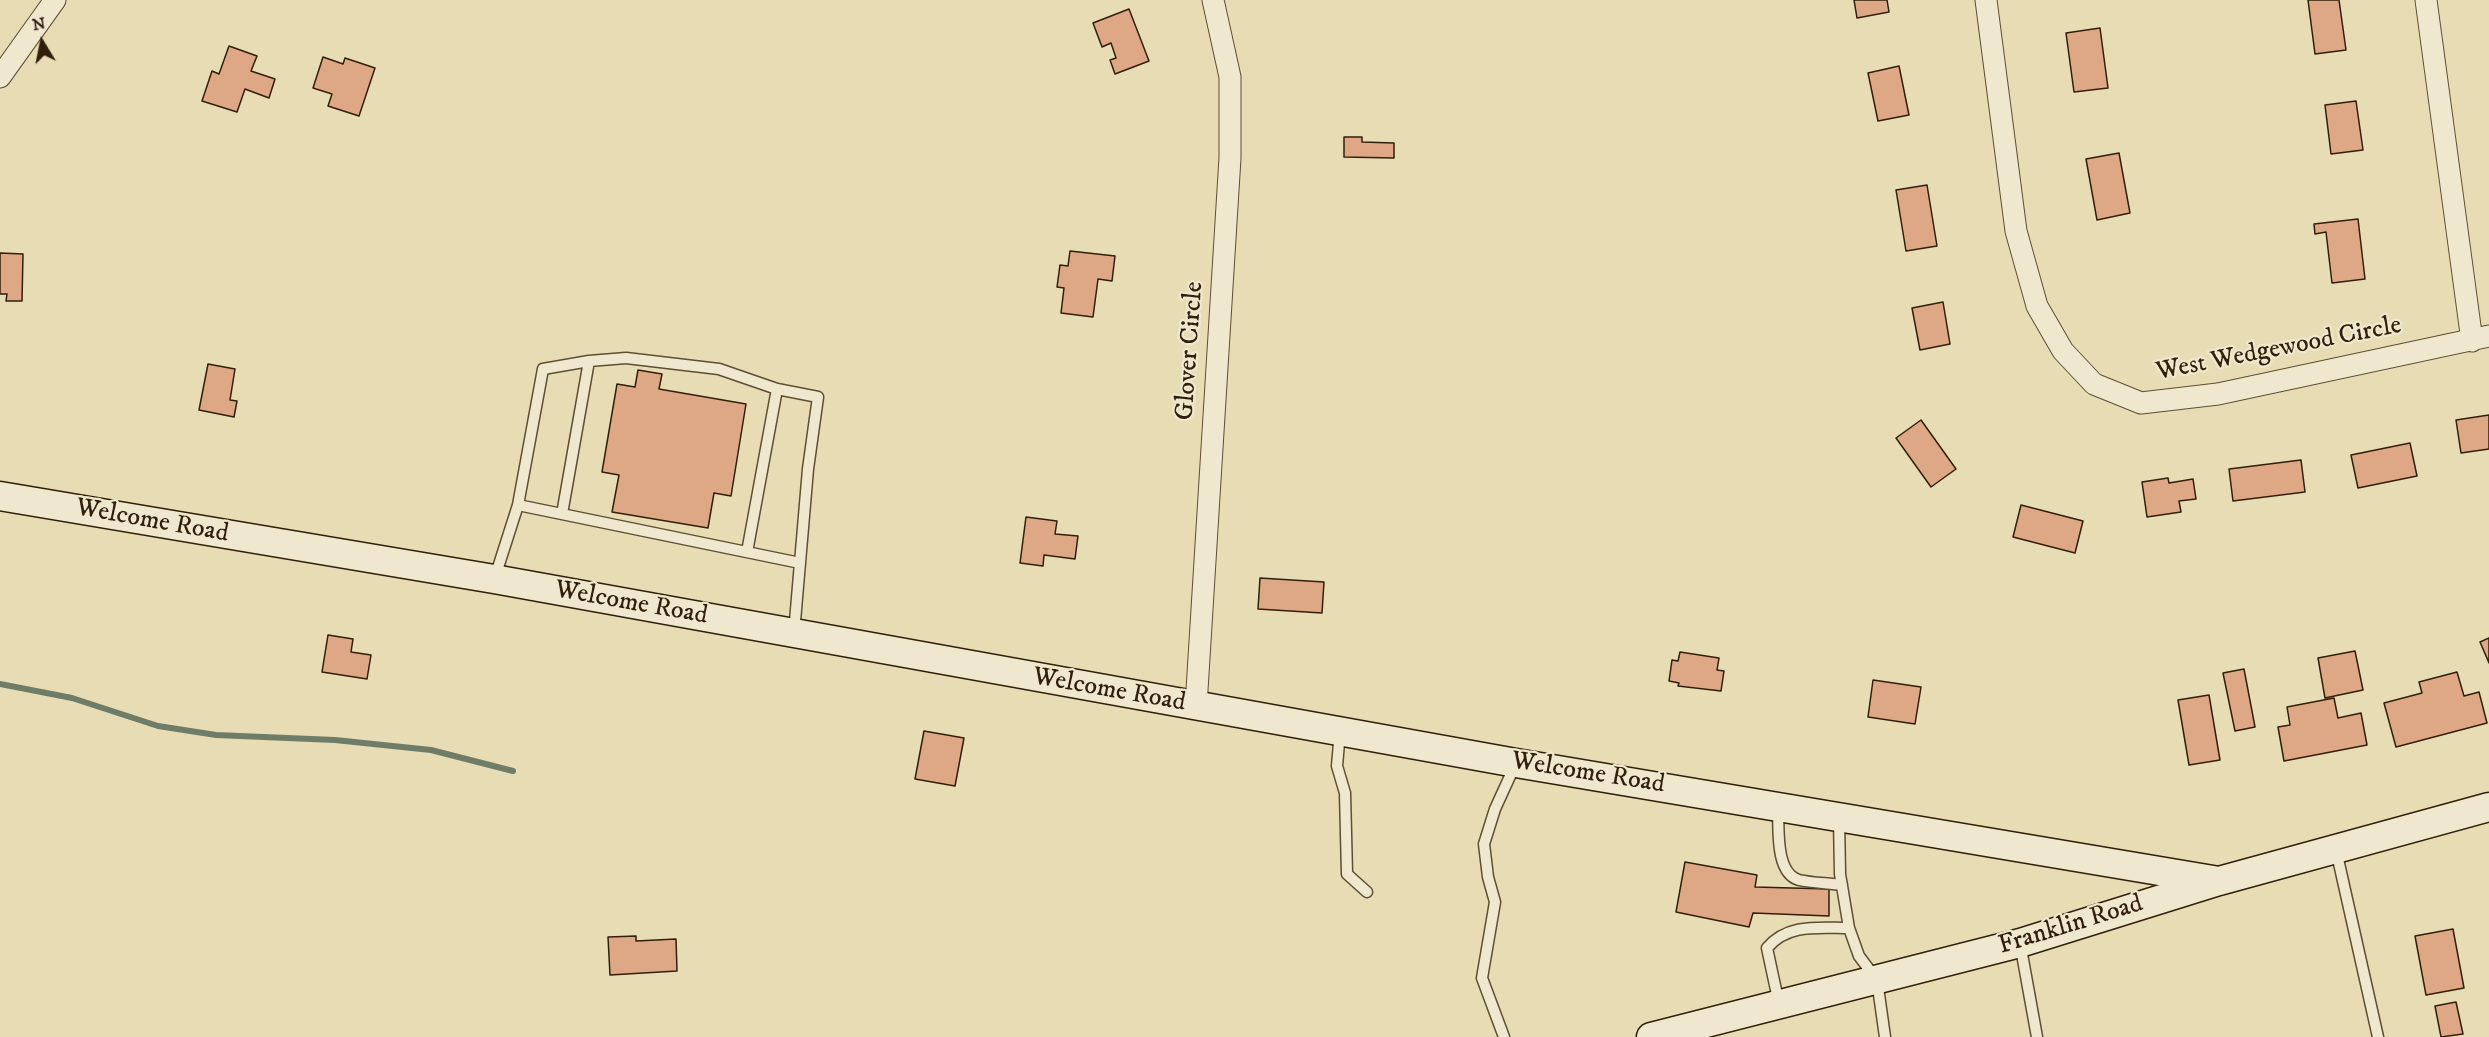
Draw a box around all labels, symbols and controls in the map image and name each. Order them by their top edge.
north arrow [12,12,72,72]
text: N [31,13,47,35]
street label: Glover Circle [1171,281,1211,421]
street label: West Wedgewood Circle [2154,311,2404,389]
street label: Welcome Road [73,493,231,551]
street label: Welcome Road [552,575,710,633]
street label: Welcome Road [1030,662,1188,720]
street label: Welcome Road [1509,747,1667,801]
street label: Franklin Road [1995,889,2147,963]

